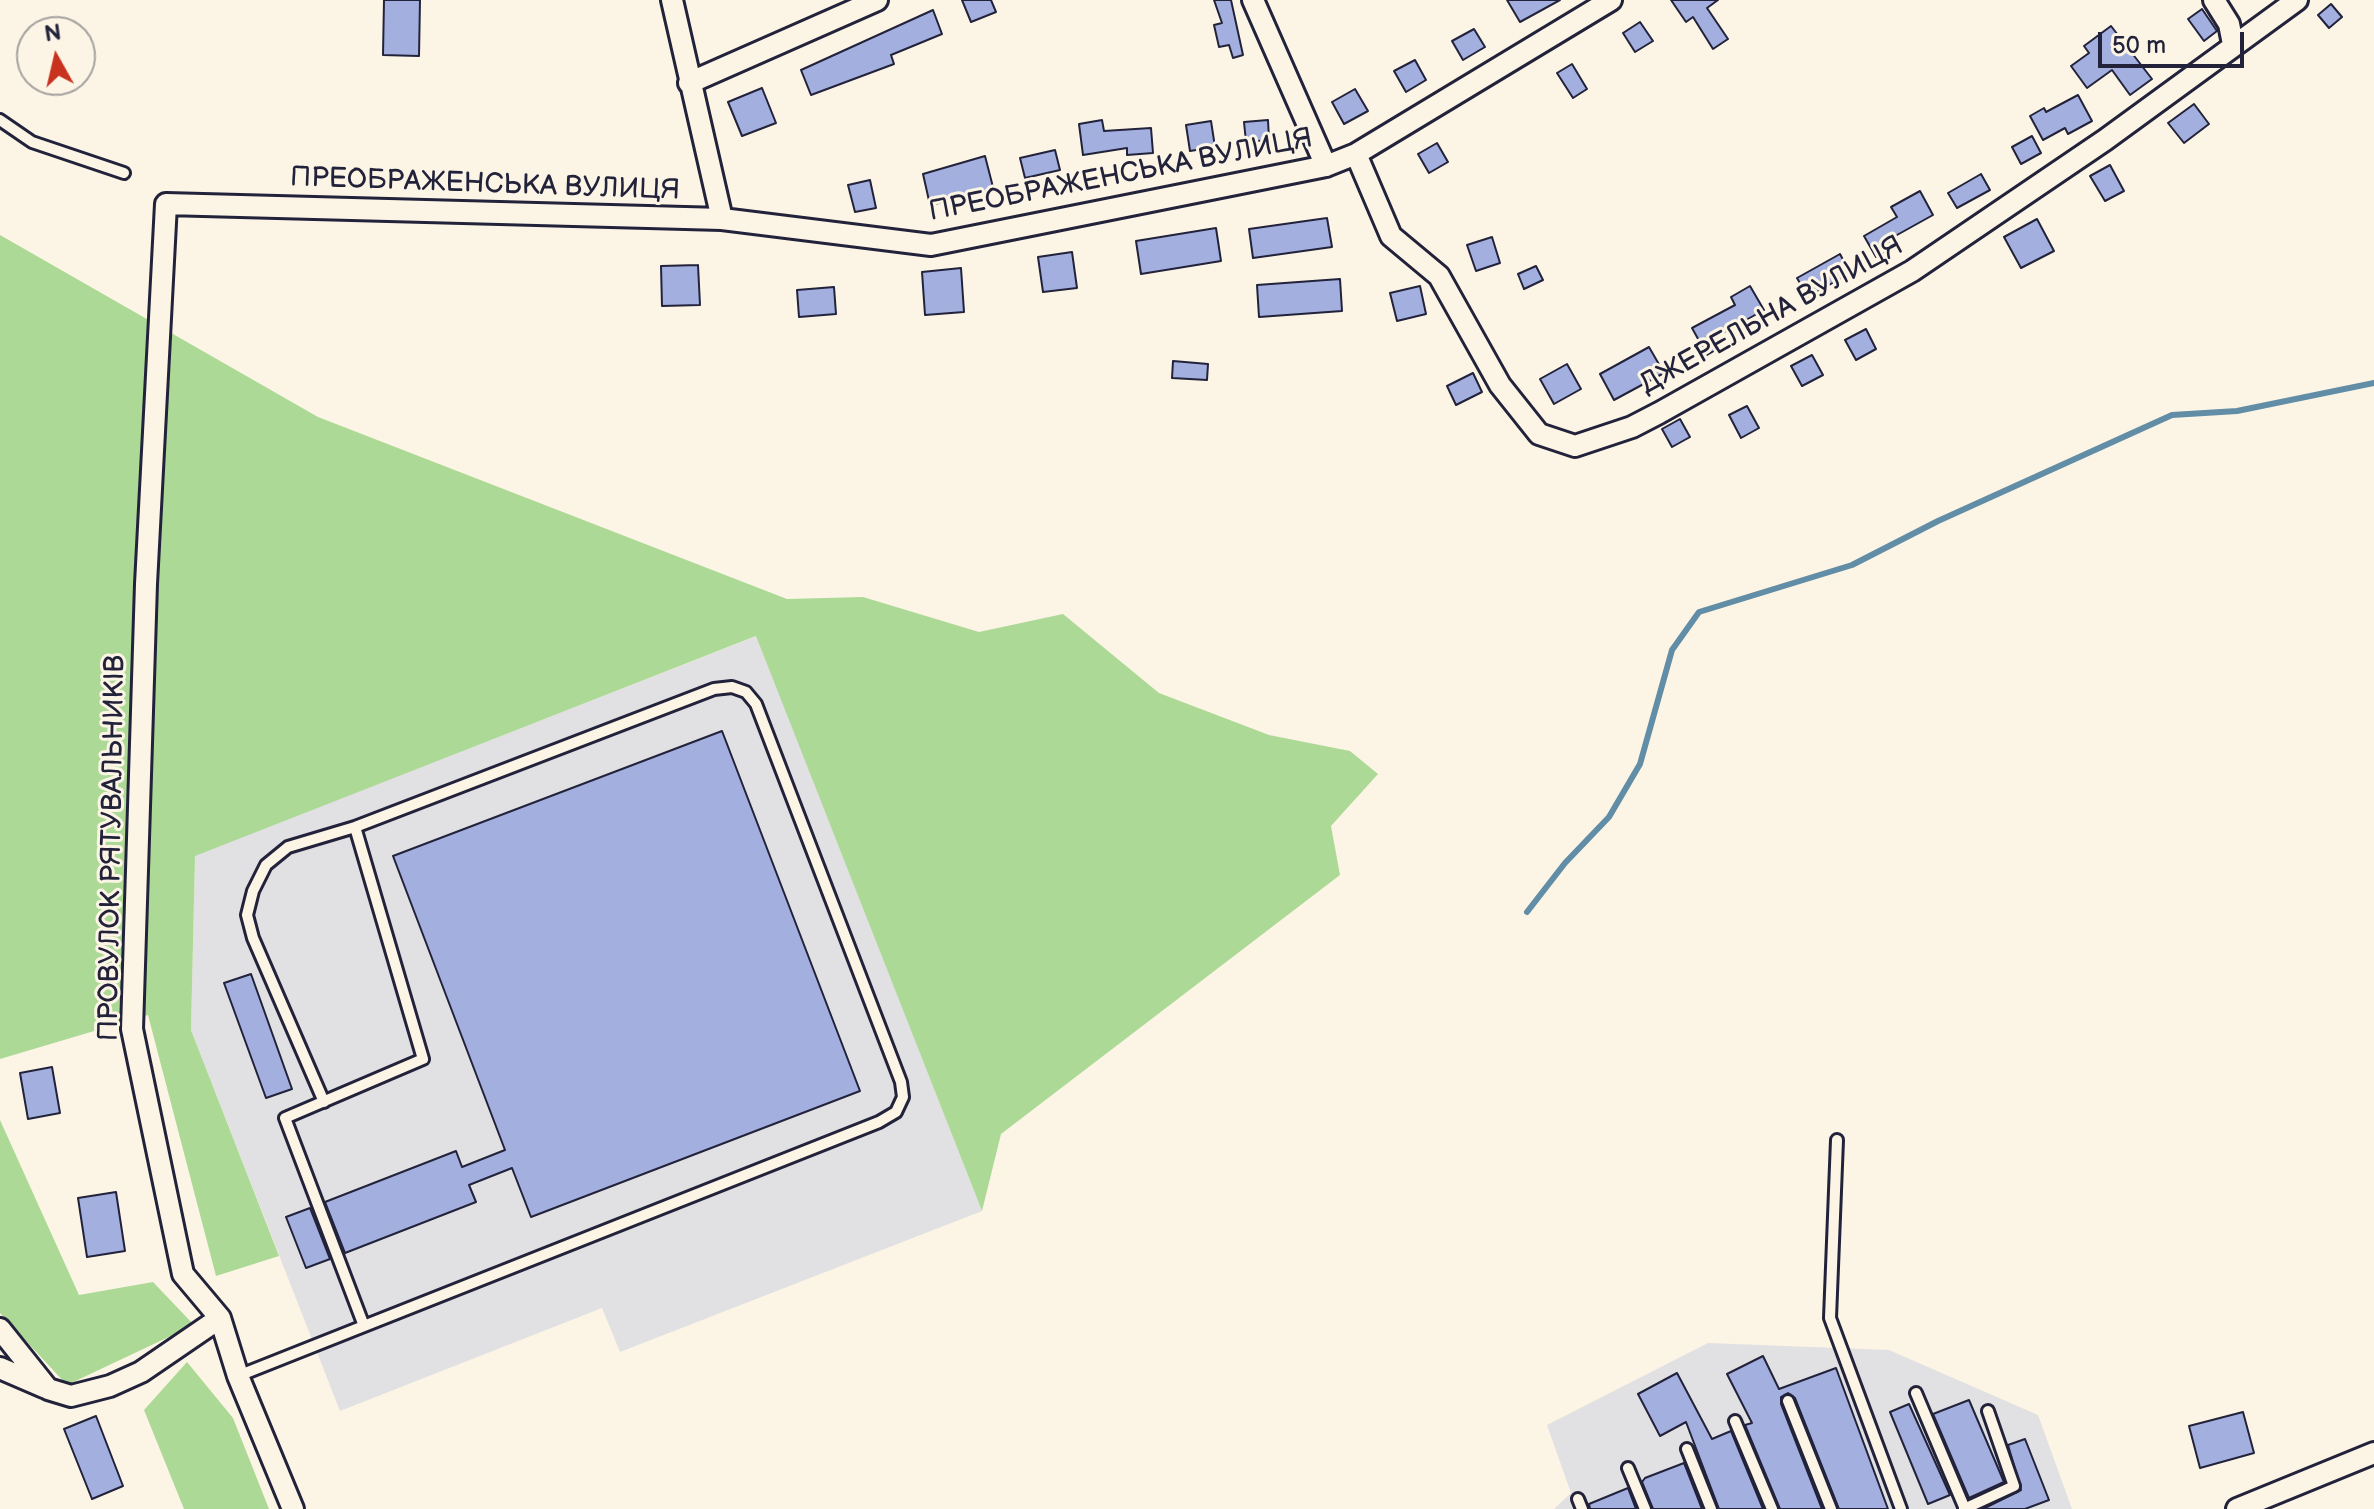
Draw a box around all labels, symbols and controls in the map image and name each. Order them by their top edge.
north arrow [16,16,96,96]
scale bar [2102,16,2248,66]
text: N [43,19,63,48]
text: 50 m [2112,31,2166,60]
street label: ПРЕОБРАЖЕНСЬКА ВУЛИЦЯ [926,122,1316,230]
street label: ПРЕОБРАЖЕНСЬКА ВУЛИЦЯ [289,161,681,209]
street label: ДЖЕРЕЛЬНА ВУЛИЦЯ [1635,230,1909,402]
street label: ПРОВУЛОК РЯТУВАЛЬНИКІВ [93,654,133,1042]

